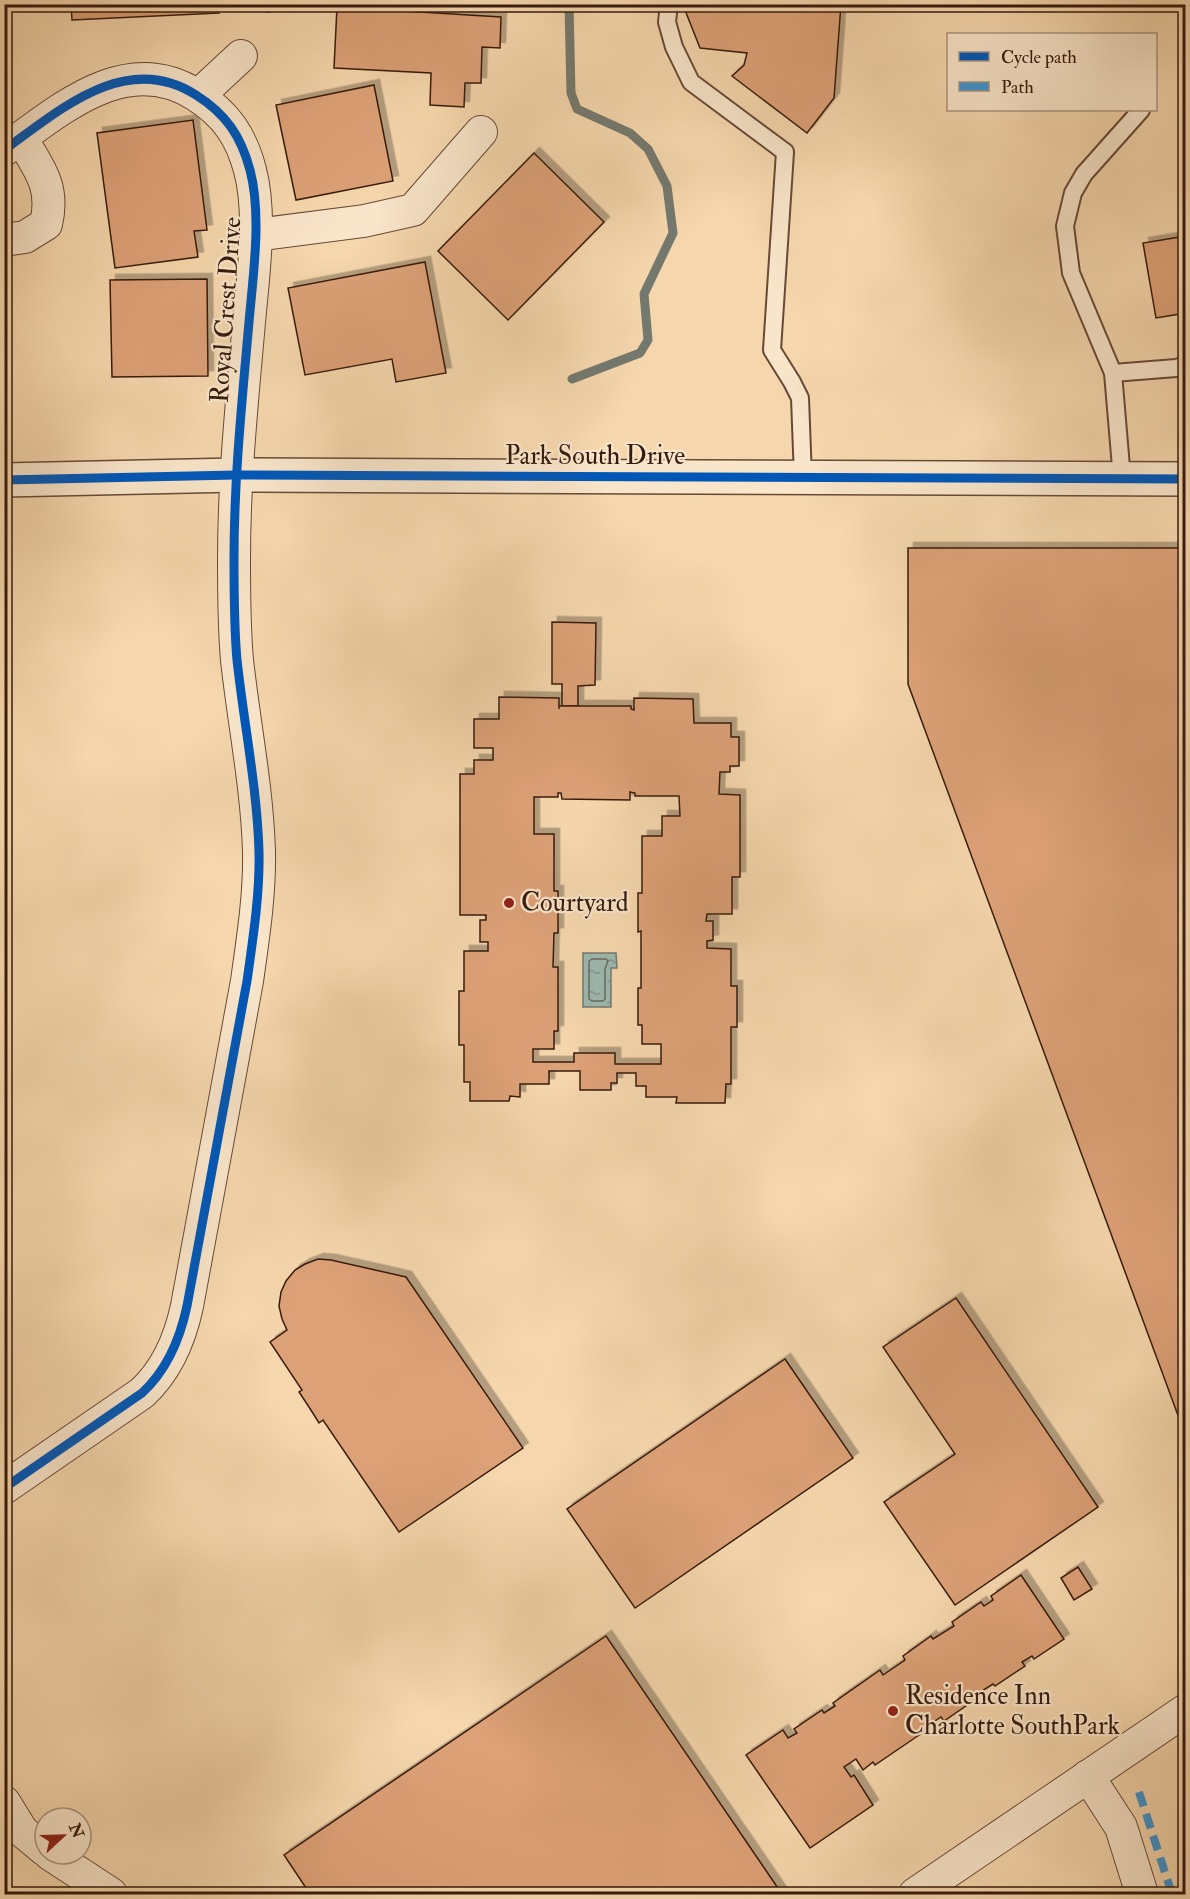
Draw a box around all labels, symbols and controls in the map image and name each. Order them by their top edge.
legend [947,33,1157,111]
text: Cycle path [1001,46,1077,69]
text: Path [1001,76,1034,99]
street label: Royal Crest Drive [204,216,248,404]
street label: Park South Drive [505,440,685,472]
place label: Courtyard [521,887,629,919]
marker: Courtyard [502,896,516,910]
place label: Residence Inn Charlotte SouthPark [905,1680,1120,1742]
marker: Residence Inn Charlotte SouthPark [886,1704,900,1718]
north arrow [33,1806,93,1866]
text: N [64,1819,88,1842]

